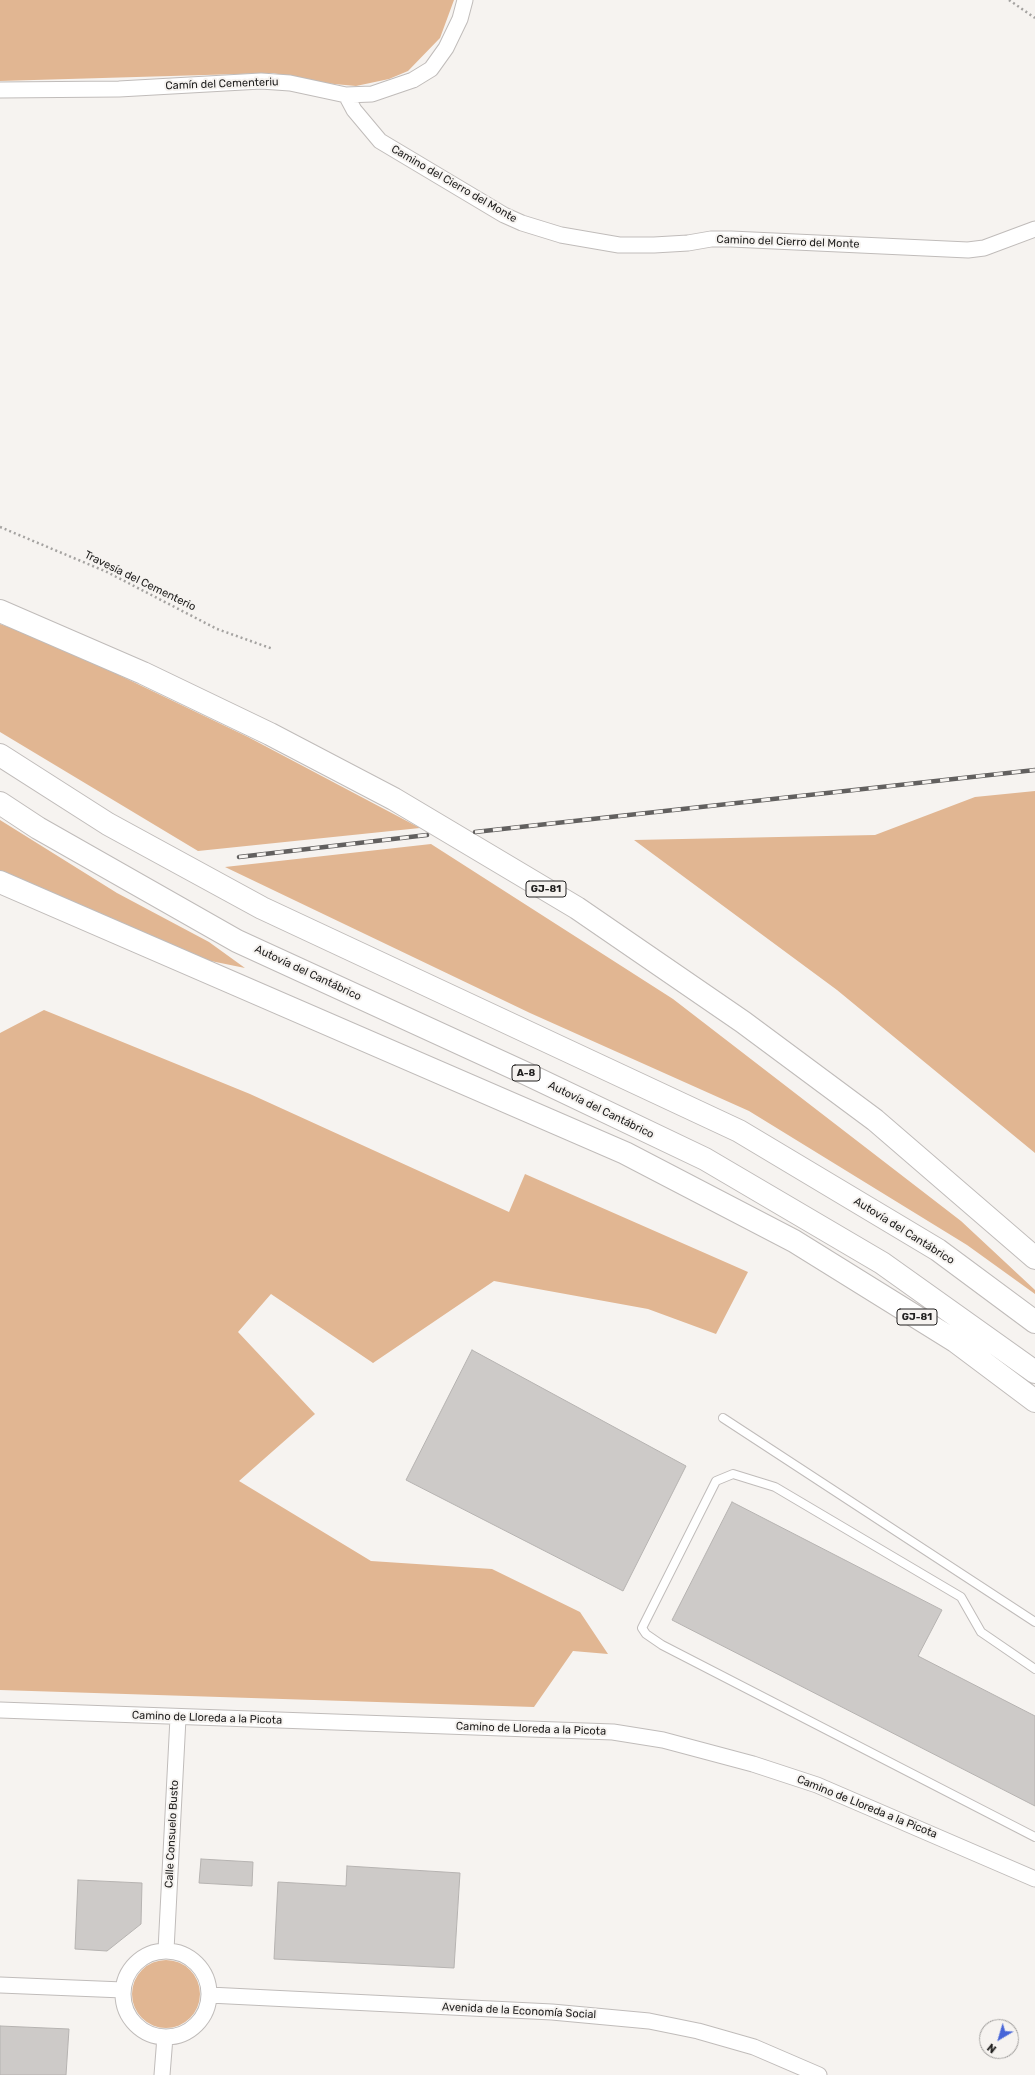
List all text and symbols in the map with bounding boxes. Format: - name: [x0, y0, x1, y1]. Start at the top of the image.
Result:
- street label: Camín del Cementeriu: [165, 75, 279, 93]
- street label: Camino del Cierro del Monte: [389, 142, 519, 226]
- street label: Camino del Cierro del Monte: [716, 233, 860, 251]
- street label: Travesía del Cementerio: [82, 548, 198, 614]
- road number: GJ-81: [526, 881, 566, 897]
- street label: Autovía del Cantábrico: [253, 942, 363, 1004]
- road number: A-8: [512, 1065, 540, 1081]
- street label: Autovía del Cantábrico: [546, 1079, 656, 1141]
- street label: Autovía del Cantábrico: [851, 1195, 957, 1267]
- road number: GJ-81: [897, 1309, 937, 1325]
- street label: Camino de Lloreda a la Picota: [132, 1709, 282, 1727]
- street label: Camino de Lloreda a la Picota: [456, 1720, 606, 1738]
- street label: Camino de Lloreda a la Picota: [795, 1773, 939, 1841]
- street label: Calle Consuelo Busto: [163, 1780, 181, 1888]
- street label: Avenida de la Economía Social: [442, 2000, 596, 2022]
- north arrow: [979, 2019, 1019, 2059]
- text: N: [985, 2041, 999, 2056]

